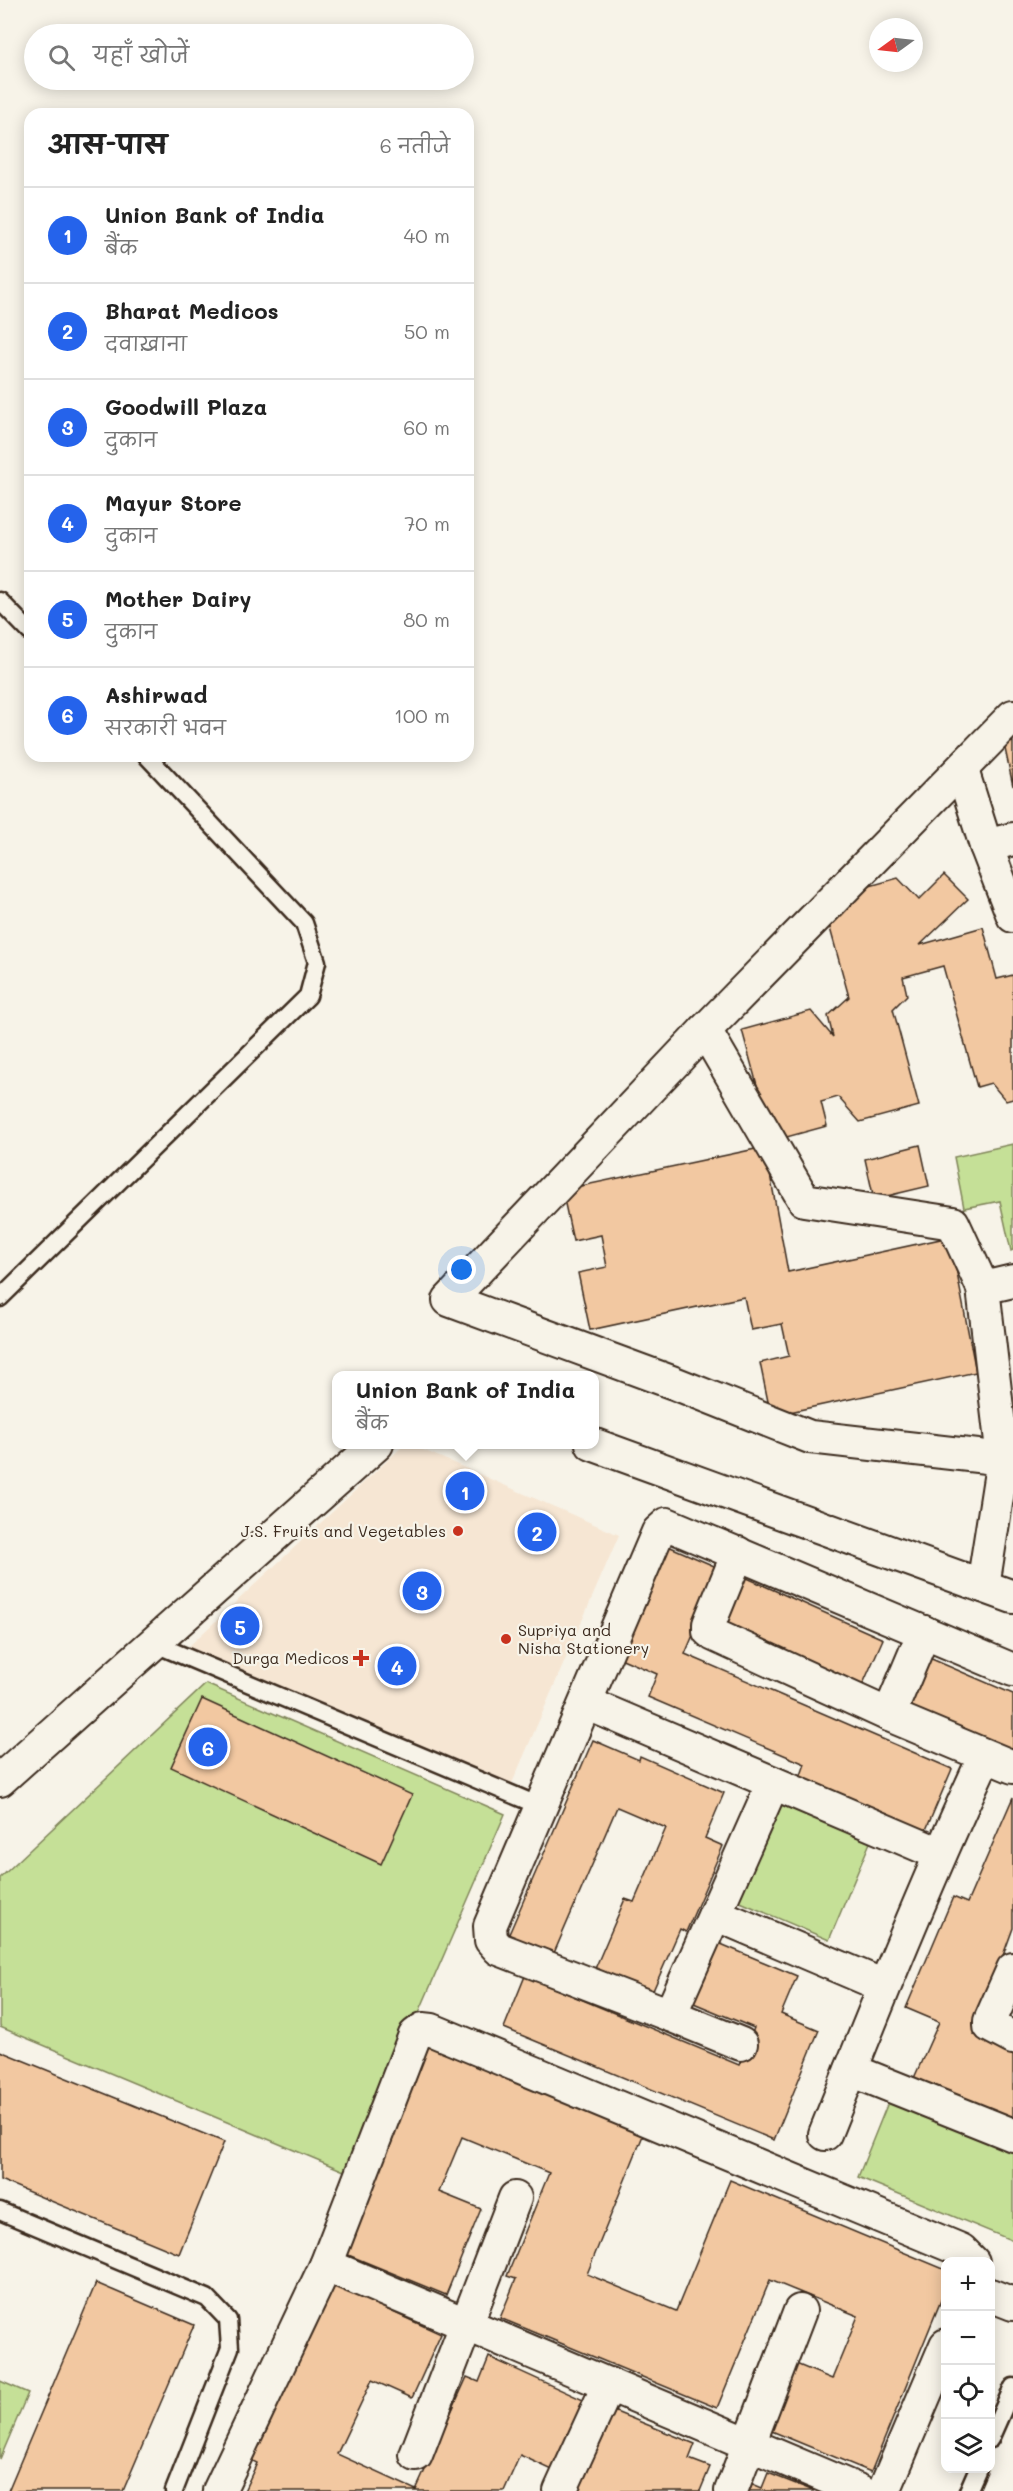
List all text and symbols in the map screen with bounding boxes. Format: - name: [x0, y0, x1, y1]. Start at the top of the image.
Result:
- north arrow: [869, 18, 923, 72]
- search box: [24, 24, 474, 90]
- text: यहाँ खोजें: [93, 40, 189, 69]
- icon: search: [45, 41, 78, 74]
- text: आस-पास: [48, 127, 167, 161]
- text: 6 नतीजे: [380, 132, 450, 158]
- text: Union Bank of India: [105, 200, 325, 229]
- text: 1: [63, 222, 72, 248]
- text: 40 m: [404, 222, 450, 248]
- text: बैंक: [105, 234, 138, 260]
- text: Bharat Medicos: [105, 296, 279, 325]
- text: 2: [62, 318, 73, 344]
- text: 50 m: [404, 318, 450, 344]
- text: दवाख़ाना: [105, 330, 187, 356]
- text: Goodwill Plaza: [105, 392, 267, 421]
- text: 3: [62, 414, 74, 440]
- text: 60 m: [403, 414, 450, 440]
- text: दुकान: [105, 426, 157, 452]
- text: Mayur Store: [105, 488, 242, 517]
- text: 4: [61, 510, 74, 536]
- text: 70 m: [404, 510, 450, 536]
- text: दुकान: [105, 522, 157, 548]
- text: Mother Dairy: [105, 584, 251, 613]
- text: 5: [62, 606, 73, 632]
- text: 80 m: [403, 606, 450, 632]
- text: दुकान: [105, 618, 157, 644]
- text: Ashirwad: [105, 680, 207, 709]
- text: 6: [61, 702, 74, 728]
- text: 100 m: [394, 702, 450, 728]
- text: सरकारी भवन: [105, 714, 226, 740]
- your location: [447, 1255, 476, 1284]
- popup: [332, 1371, 599, 1449]
- text: Union Bank of India: [356, 1375, 575, 1404]
- text: बैंक: [356, 1409, 388, 1435]
- pin: 1: [446, 1468, 484, 1514]
- pin: 2: [518, 1510, 556, 1555]
- place label: J.S. Fruits and Vegetables: [241, 1520, 446, 1541]
- marker: J.S. Fruits and Vegetables: [451, 1524, 465, 1538]
- pin: 3: [402, 1568, 442, 1614]
- pin: 5: [220, 1604, 260, 1648]
- place label: Supriya and Nisha Stationery: [518, 1619, 649, 1658]
- marker: Supriya and Nisha Stationery: [499, 1632, 513, 1646]
- pin: 4: [378, 1644, 416, 1688]
- place label: Durga Medicos: [232, 1647, 349, 1668]
- marker: Durga Medicos: [354, 1651, 368, 1665]
- pin: 6: [188, 1724, 228, 1770]
- map controls: [941, 2257, 995, 2473]
- button: +: [941, 2257, 995, 2311]
- button: −: [941, 2311, 995, 2365]
- button: locate: [941, 2365, 995, 2419]
- button: layers: [941, 2419, 995, 2473]

